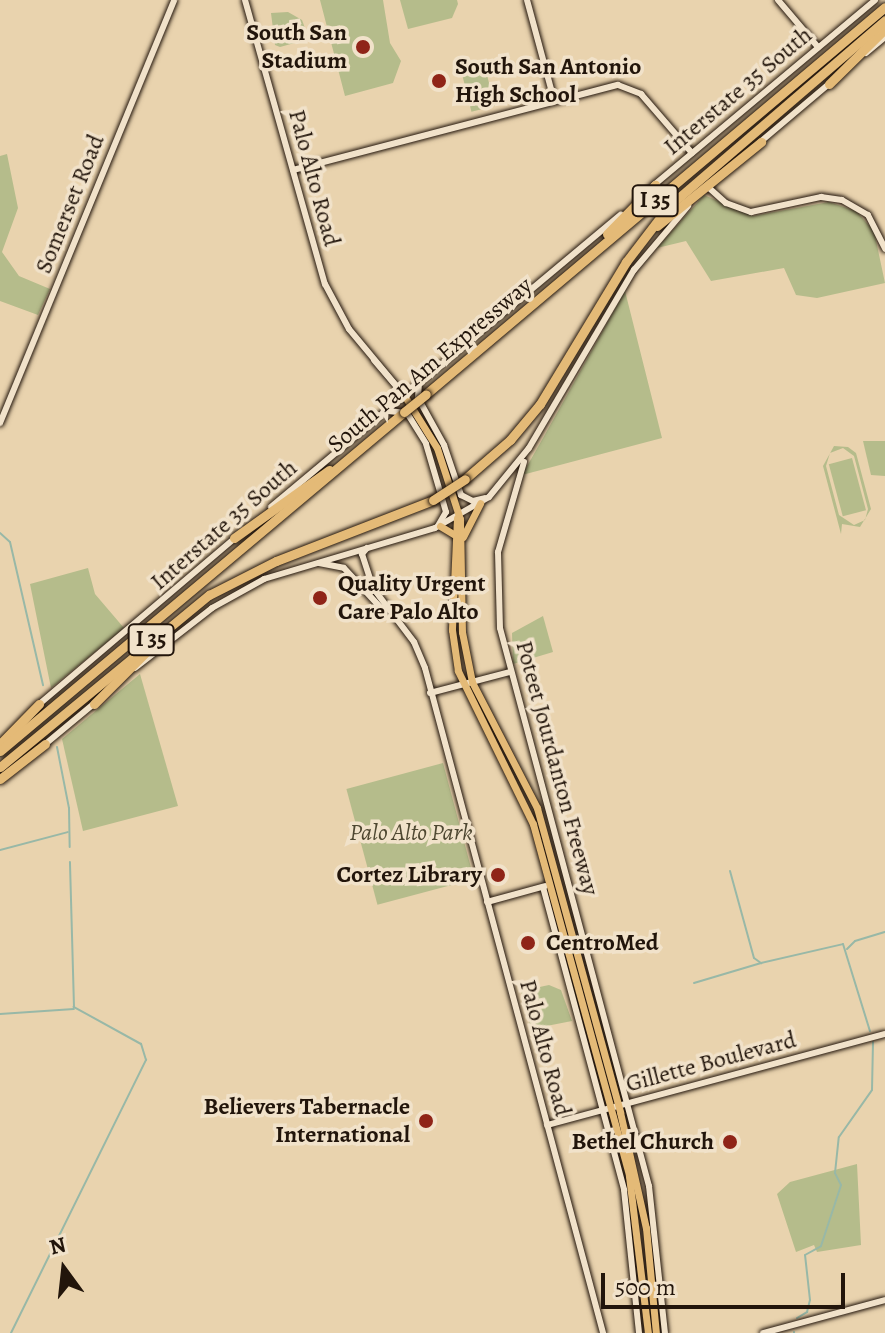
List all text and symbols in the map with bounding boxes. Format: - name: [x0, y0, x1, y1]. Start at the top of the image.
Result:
- place label: South San Stadium: [246, 19, 347, 75]
- street label: Interstate 35 South: [658, 21, 818, 161]
- marker: South San Stadium: [354, 38, 372, 56]
- place label: South San Antonio High School: [455, 53, 641, 109]
- marker: South San Antonio High School: [430, 72, 448, 90]
- street label: Palo Alto Road: [282, 106, 346, 250]
- street label: Somerset Road: [29, 130, 111, 278]
- road number: I 35: [631, 183, 679, 219]
- street label: South Pan Am Expressway: [322, 271, 538, 459]
- street label: Interstate 35 South: [145, 454, 303, 596]
- place label: Quality Urgent Care Palo Alto: [338, 570, 486, 626]
- marker: Quality Urgent Care Palo Alto: [309, 587, 331, 609]
- road number: I 35: [127, 622, 175, 658]
- street label: Poteet Jourdanton Freeway: [509, 638, 605, 898]
- park label: Palo Alto Park: [349, 819, 473, 847]
- place label: Cortez Library: [337, 861, 482, 889]
- marker: Cortez Library: [489, 866, 507, 884]
- place label: CentroMed: [546, 929, 659, 957]
- marker: CentroMed: [517, 932, 539, 954]
- street label: Palo Alto Road: [513, 976, 577, 1120]
- street label: Gillette Boulevard: [623, 1025, 799, 1099]
- place label: Believers Tabernacle International: [204, 1093, 410, 1149]
- marker: Believers Tabernacle International: [417, 1112, 435, 1130]
- place label: Bethel Church: [572, 1128, 714, 1156]
- marker: Bethel Church: [721, 1133, 739, 1151]
- north arrow: [24, 1229, 104, 1309]
- text: N: [46, 1229, 69, 1262]
- scale bar: [605, 1257, 849, 1307]
- text: 500 m: [615, 1271, 676, 1303]

